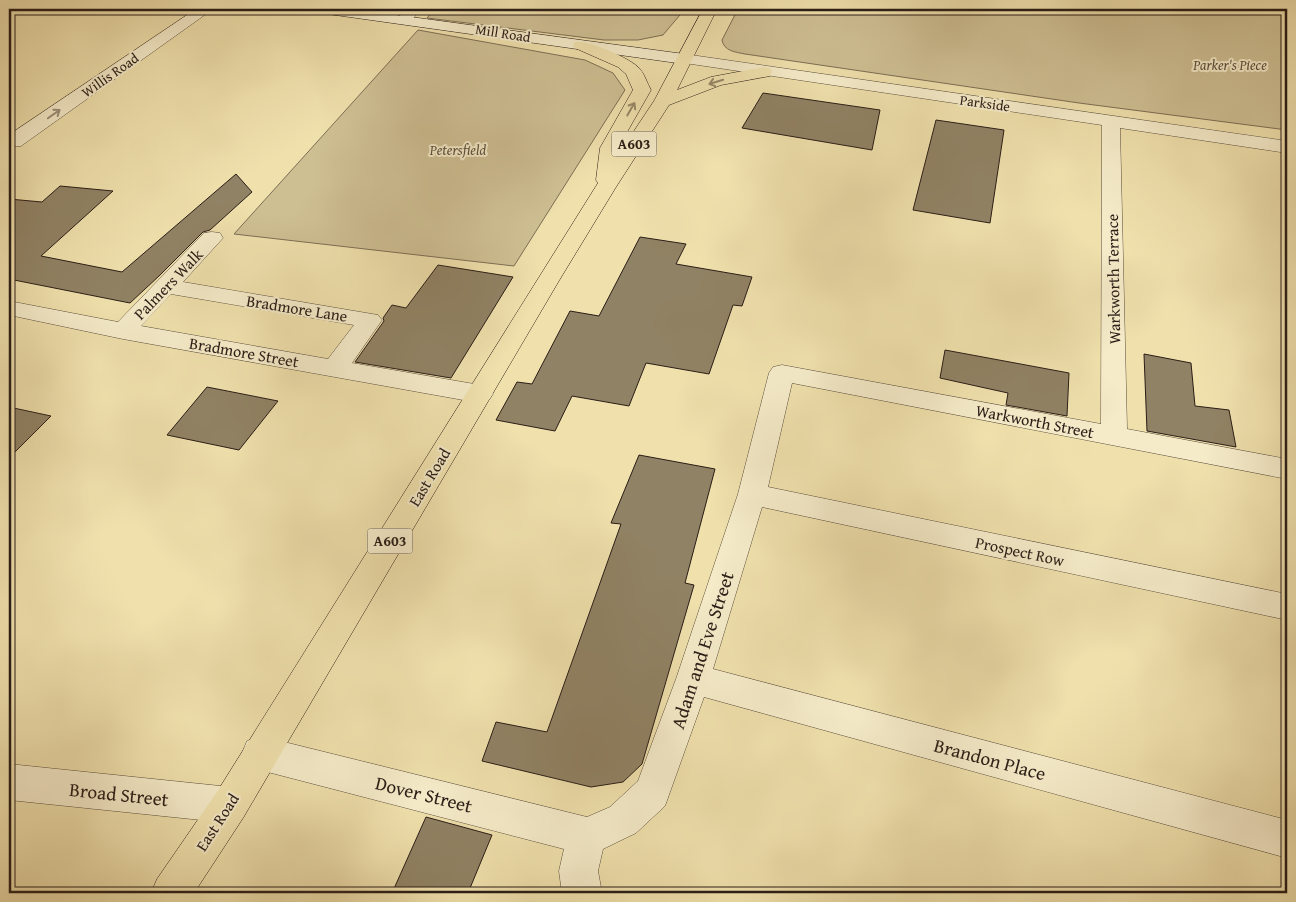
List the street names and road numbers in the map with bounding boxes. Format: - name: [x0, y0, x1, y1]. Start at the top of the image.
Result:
- street label: Mill Road: [474, 19, 533, 47]
- street label: Willis Road: [77, 48, 143, 102]
- street label: Parkside: [959, 90, 1012, 116]
- road number: A603: [612, 132, 656, 156]
- street label: Warkworth Terrace: [1100, 214, 1126, 344]
- street label: Palmers Walk: [128, 242, 209, 325]
- street label: Bradmore Lane: [245, 288, 349, 328]
- street label: Bradmore Street: [187, 331, 301, 373]
- street label: Warkworth Street: [974, 398, 1096, 444]
- street label: East Road: [402, 443, 456, 511]
- road number: A603: [368, 528, 412, 554]
- street label: Prospect Row: [973, 530, 1067, 572]
- street label: Adam and Eve Street: [663, 567, 741, 732]
- street label: Brandon Place: [931, 731, 1049, 787]
- street label: Dover Street: [373, 768, 476, 820]
- street label: Broad Street: [68, 775, 170, 813]
- street label: East Road: [189, 788, 245, 856]

